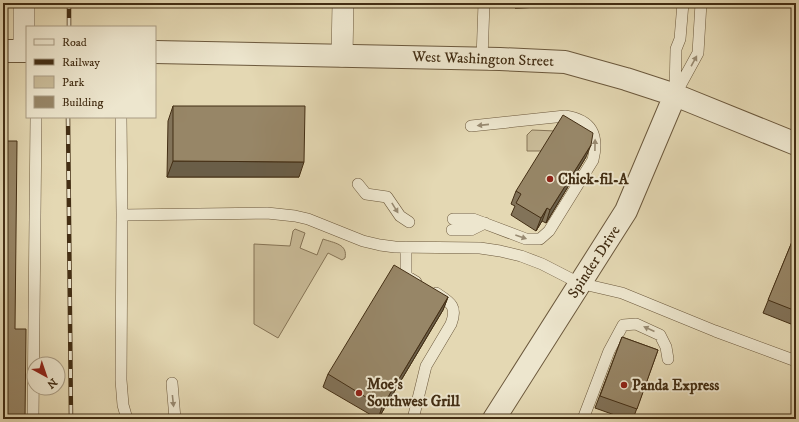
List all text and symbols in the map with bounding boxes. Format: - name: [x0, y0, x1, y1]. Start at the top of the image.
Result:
- legend: [26, 26, 156, 118]
- text: Road: [62, 35, 87, 50]
- street label: West Washington Street: [411, 47, 554, 71]
- text: Railway: [62, 55, 100, 70]
- one-way arrow: [690, 55, 697, 67]
- text: Park: [62, 75, 84, 90]
- text: Building: [62, 95, 103, 110]
- one-way arrow: [477, 121, 489, 128]
- one-way arrow: [591, 139, 598, 151]
- place label: Chick-fil-A: [558, 170, 629, 189]
- marker: Chick-fil-A: [545, 174, 555, 184]
- one-way arrow: [391, 203, 399, 213]
- street label: Spinder Drive: [563, 222, 625, 302]
- one-way arrow: [516, 234, 528, 240]
- one-way arrow: [642, 326, 654, 332]
- north arrow: [26, 356, 66, 396]
- text: N: [44, 375, 60, 391]
- place label: Moe's Southwest Grill: [367, 375, 460, 411]
- place label: Panda Express: [632, 376, 719, 395]
- marker: Panda Express: [619, 380, 629, 390]
- marker: Moe's Southwest Grill: [354, 388, 364, 398]
- one-way arrow: [170, 395, 177, 407]

